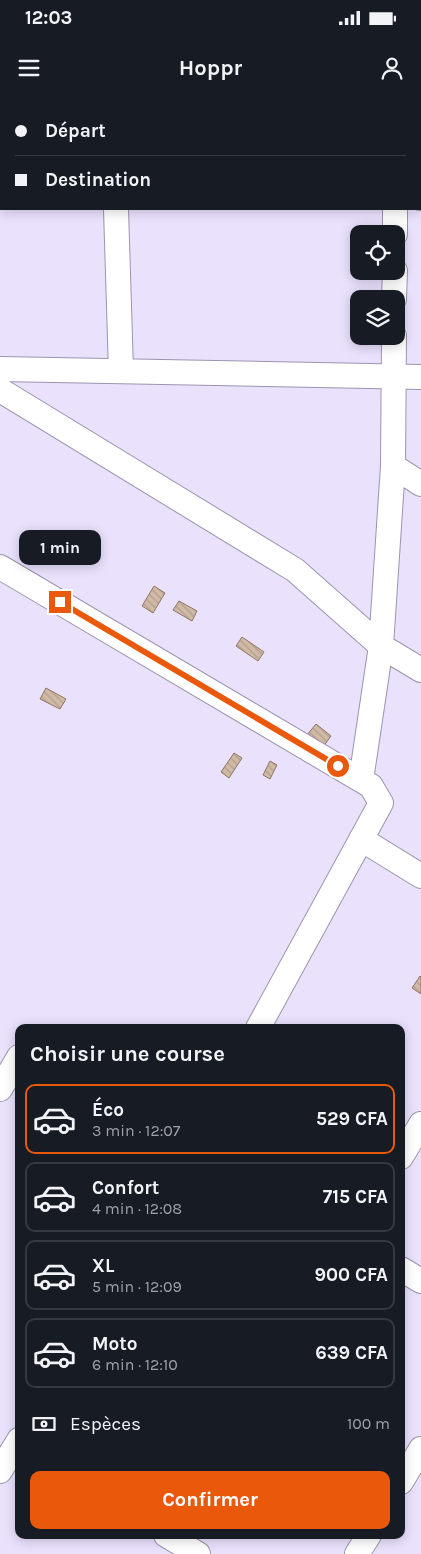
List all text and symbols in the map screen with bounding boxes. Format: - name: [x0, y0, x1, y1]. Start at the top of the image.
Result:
- text: 12:03: [25, 7, 72, 29]
- icon: menu: [15, 54, 43, 82]
- icon: person: [378, 54, 406, 82]
- text: Hoppr: [179, 55, 242, 81]
- text: Départ: [45, 120, 106, 142]
- text: Destination: [45, 169, 151, 191]
- map controls: [350, 225, 405, 345]
- button: locate: [350, 225, 405, 280]
- button: layers: [350, 290, 405, 345]
- callout: 1 min: [19, 530, 101, 564]
- text: 1 min: [40, 538, 80, 557]
- route end: [49, 591, 71, 613]
- route start: [327, 755, 349, 777]
- text: Choisir une course: [30, 1041, 225, 1067]
- icon: car: [32, 1097, 77, 1142]
- text: Éco: [92, 1099, 124, 1121]
- text: 529 CFA: [316, 1108, 388, 1130]
- text: 3 min · 12:07: [92, 1121, 180, 1140]
- icon: car: [32, 1175, 77, 1220]
- text: Confort: [92, 1177, 159, 1199]
- text: 715 CFA: [323, 1186, 388, 1208]
- text: 4 min · 12:08: [92, 1199, 182, 1218]
- icon: car: [32, 1253, 77, 1298]
- text: XL: [92, 1255, 114, 1277]
- text: 900 CFA: [314, 1264, 388, 1286]
- text: 5 min · 12:09: [92, 1277, 182, 1296]
- icon: car: [32, 1331, 77, 1376]
- text: Moto: [92, 1333, 138, 1355]
- text: 639 CFA: [315, 1342, 388, 1364]
- text: 6 min · 12:10: [92, 1355, 178, 1374]
- icon: cash: [30, 1410, 58, 1438]
- text: Espèces: [70, 1413, 141, 1435]
- text: 100 m: [347, 1414, 390, 1433]
- button: Confirmer: [30, 1471, 390, 1529]

